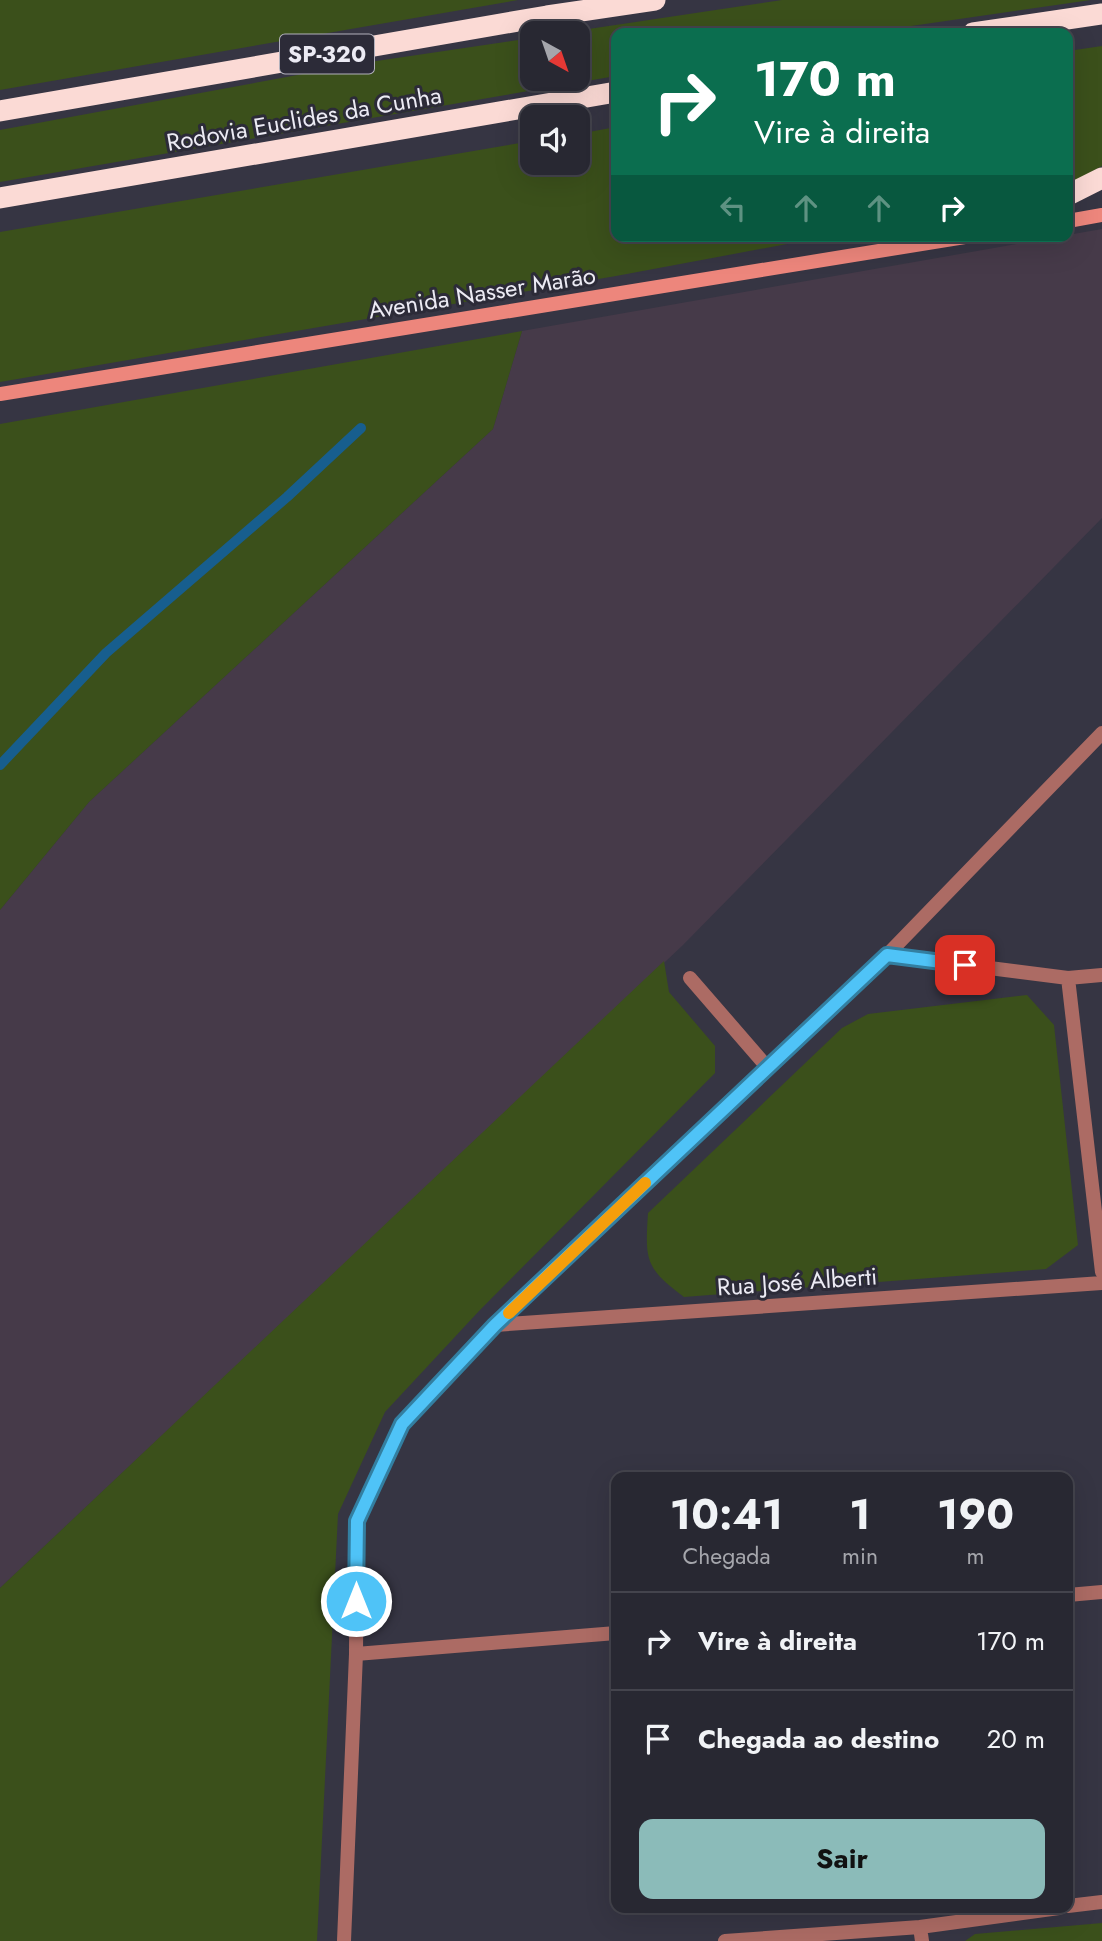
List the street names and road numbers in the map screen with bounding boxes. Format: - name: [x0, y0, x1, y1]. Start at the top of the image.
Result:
- road number: SP-320: [280, 34, 374, 74]
- street label: Rodovia Euclides da Cunha: [164, 77, 444, 160]
- street label: Avenida Nasser Marão: [366, 257, 598, 328]
- street label: Rua José Alberti: [716, 1258, 878, 1305]

